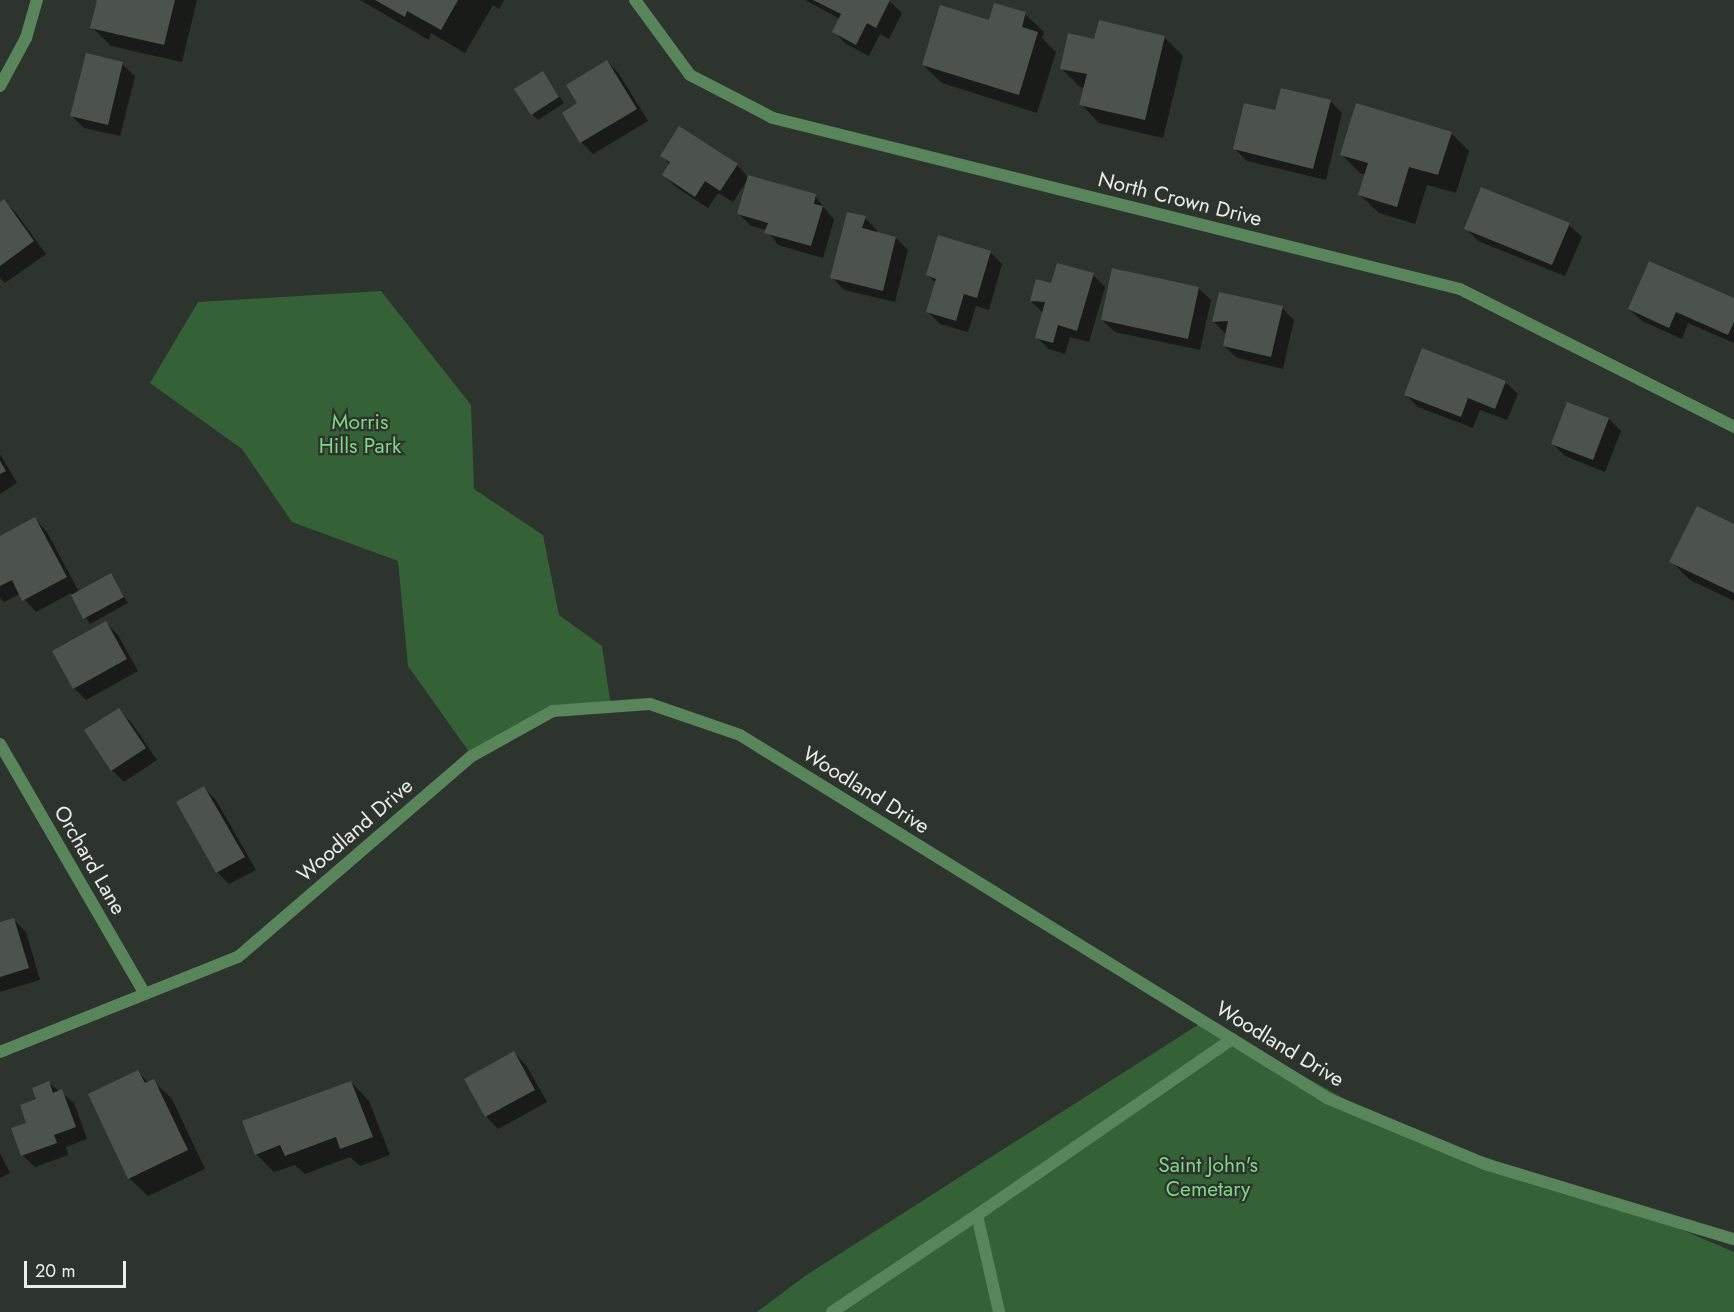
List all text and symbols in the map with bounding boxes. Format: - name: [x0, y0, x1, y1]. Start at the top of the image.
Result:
- street label: North Crown Drive: [1095, 166, 1265, 232]
- park label: Morris Hills Park: [319, 409, 401, 459]
- street label: Woodland Drive: [798, 741, 934, 839]
- street label: Woodland Drive: [292, 773, 418, 887]
- street label: Orchard Lane: [49, 801, 131, 919]
- street label: Woodland Drive: [1211, 996, 1349, 1092]
- park label: Saint John's Cemetary: [1158, 1152, 1258, 1202]
- scale bar: [27, 1249, 129, 1287]
- text: 20 m: [35, 1258, 75, 1284]

